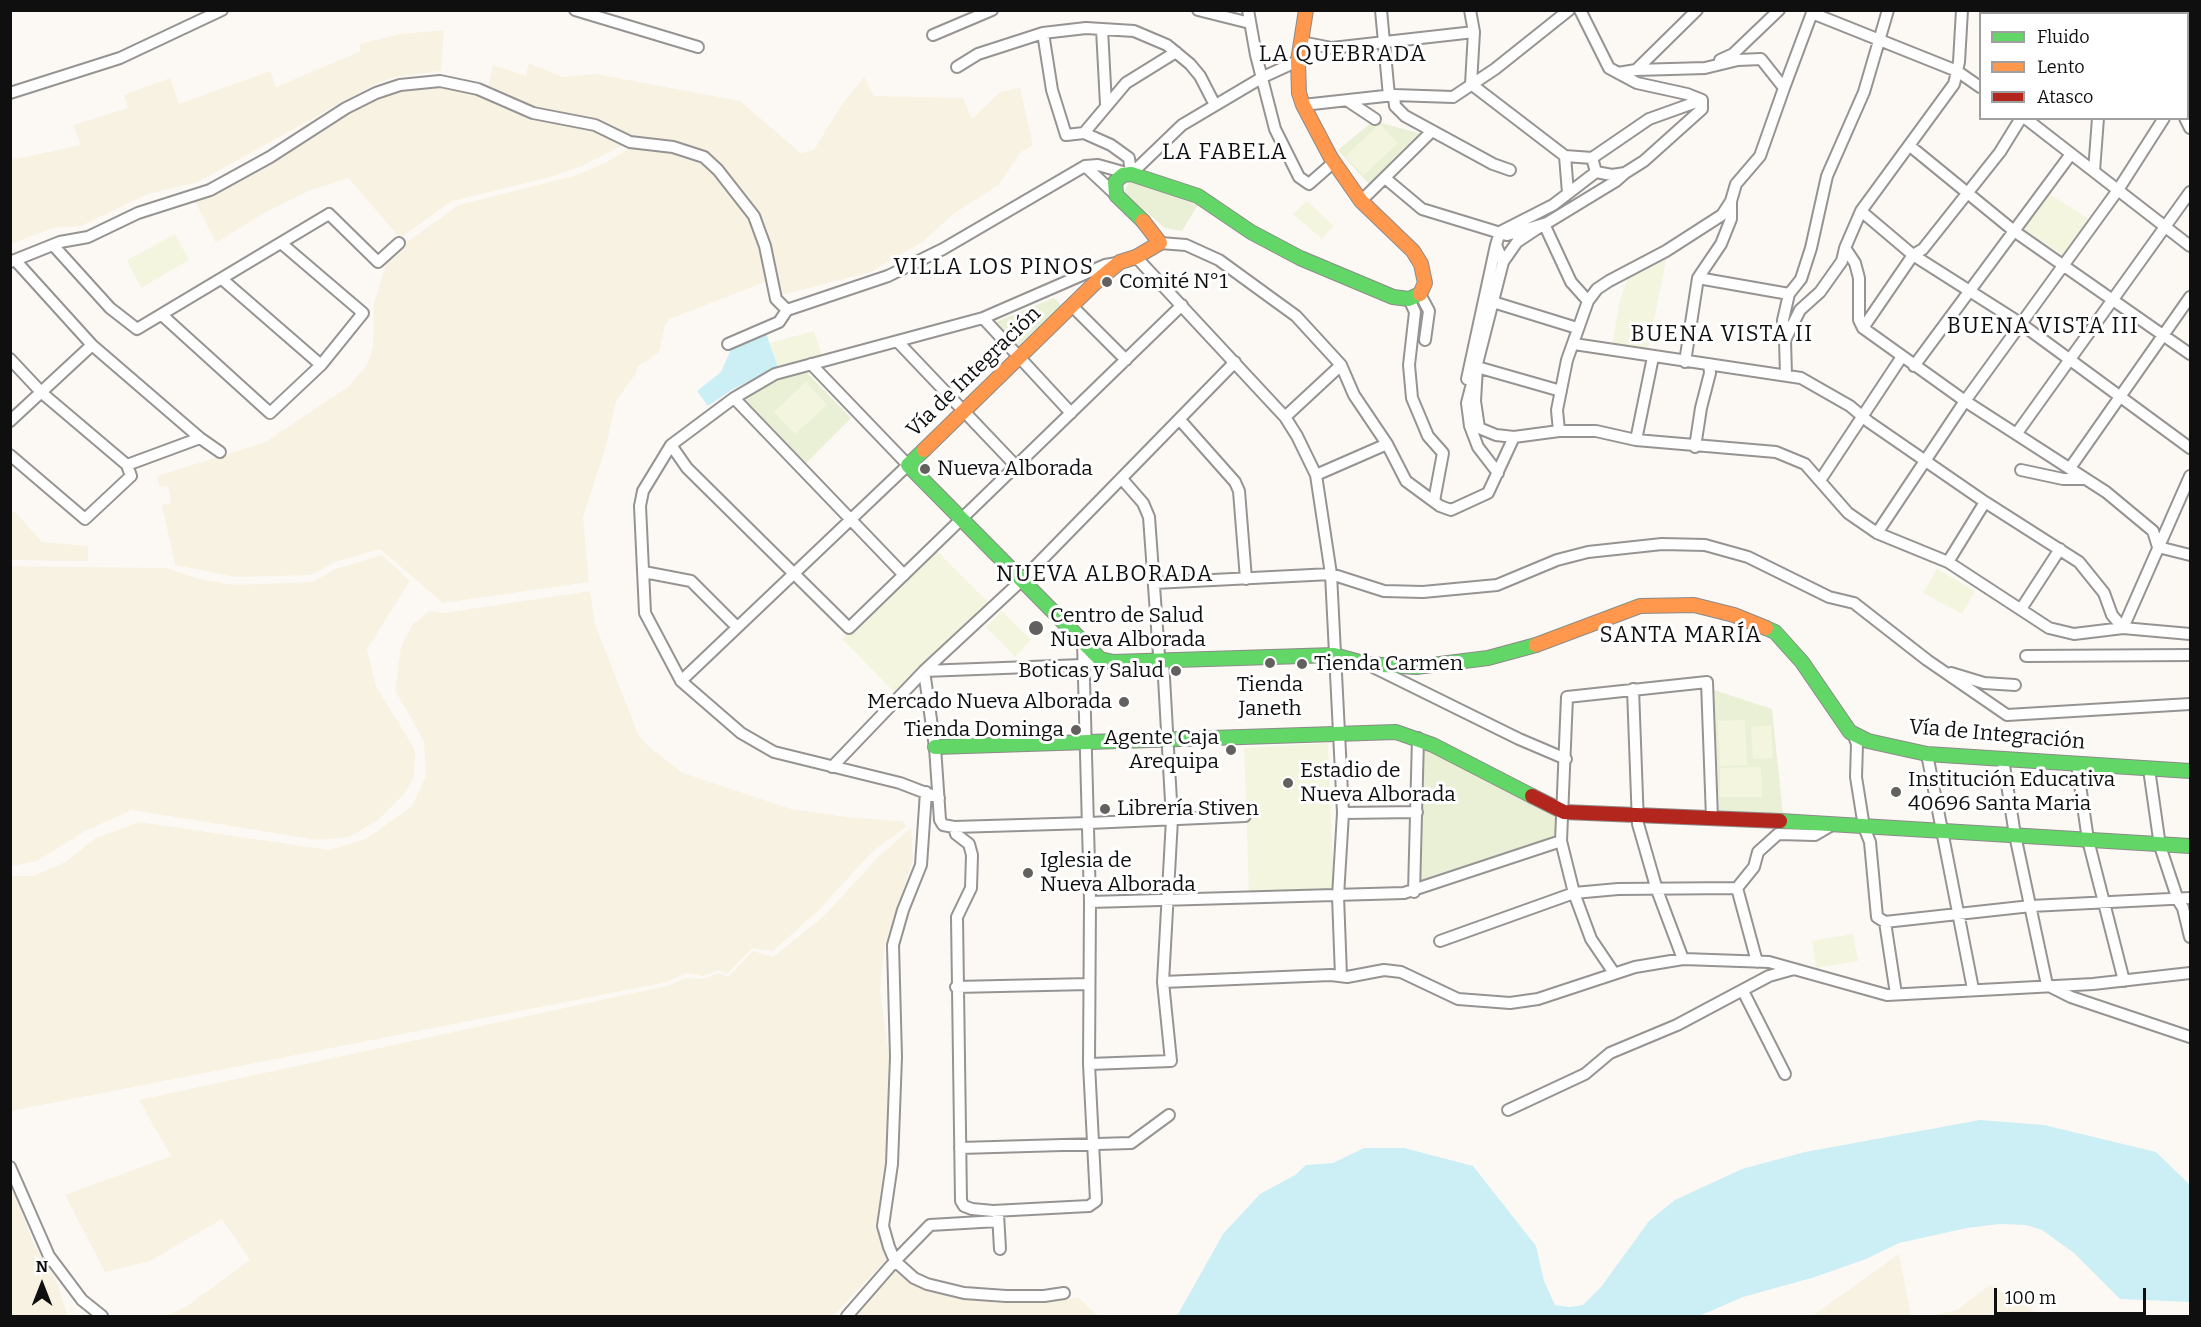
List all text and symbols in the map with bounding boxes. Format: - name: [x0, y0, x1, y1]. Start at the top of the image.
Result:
- legend: [1979, 12, 2189, 120]
- text: Fluido: [2037, 26, 2090, 48]
- district label: LA QUEBRADA: [1259, 42, 1427, 68]
- text: Lento: [2037, 56, 2085, 78]
- text: Atasco: [2037, 86, 2093, 108]
- district label: LA FABELA: [1162, 140, 1288, 166]
- district label: VILLA LOS PINOS: [893, 255, 1095, 281]
- place label: Comité N°1: [1119, 269, 1228, 295]
- marker: Comité N°1: [1100, 275, 1114, 289]
- street label: Vía de Integración: [902, 302, 1046, 442]
- district label: BUENA VISTA III: [1947, 314, 2139, 340]
- district label: BUENA VISTA II: [1630, 322, 1814, 348]
- place label: Nueva Alborada: [937, 456, 1093, 482]
- marker: Nueva Alborada: [918, 462, 932, 476]
- district label: NUEVA ALBORADA: [996, 562, 1214, 588]
- place label: Centro de Salud Nueva Alborada: [1050, 603, 1206, 653]
- marker: Centro de Salud Nueva Alborada: [1027, 619, 1045, 637]
- district label: SANTA MARÍA: [1600, 623, 1762, 649]
- place label: Tienda Carmen: [1314, 651, 1463, 677]
- marker: Tienda Janeth: [1263, 656, 1277, 670]
- marker: Tienda Carmen: [1295, 657, 1309, 671]
- place label: Boticas y Salud: [1018, 658, 1164, 684]
- marker: Boticas y Salud: [1169, 664, 1183, 678]
- place label: Tienda Janeth: [1237, 672, 1303, 722]
- place label: Mercado Nueva Alborada: [867, 689, 1112, 715]
- marker: Mercado Nueva Alborada: [1117, 695, 1131, 709]
- street label: Vía de Integración: [1908, 715, 2086, 755]
- place label: Tienda Dominga: [904, 717, 1064, 743]
- marker: Tienda Dominga: [1069, 723, 1083, 737]
- place label: Agente Caja Arequipa: [1104, 725, 1219, 775]
- marker: Agente Caja Arequipa: [1224, 743, 1238, 757]
- place label: Estadio de Nueva Alborada: [1300, 758, 1456, 808]
- place label: Institución Educativa 40696 Santa Maria: [1908, 767, 2115, 817]
- marker: Estadio de Nueva Alborada: [1281, 776, 1295, 790]
- marker: Institución Educativa 40696 Santa Maria: [1889, 785, 1903, 799]
- place label: Librería Stiven: [1117, 796, 1259, 822]
- marker: Librería Stiven: [1098, 802, 1112, 816]
- place label: Iglesia de Nueva Alborada: [1040, 848, 1196, 898]
- marker: Iglesia de Nueva Alborada: [1021, 866, 1035, 880]
- north arrow: [12, 1255, 72, 1315]
- text: N: [36, 1257, 48, 1276]
- scale bar: [1997, 1276, 2148, 1314]
- text: 100 m: [2005, 1287, 2056, 1309]

